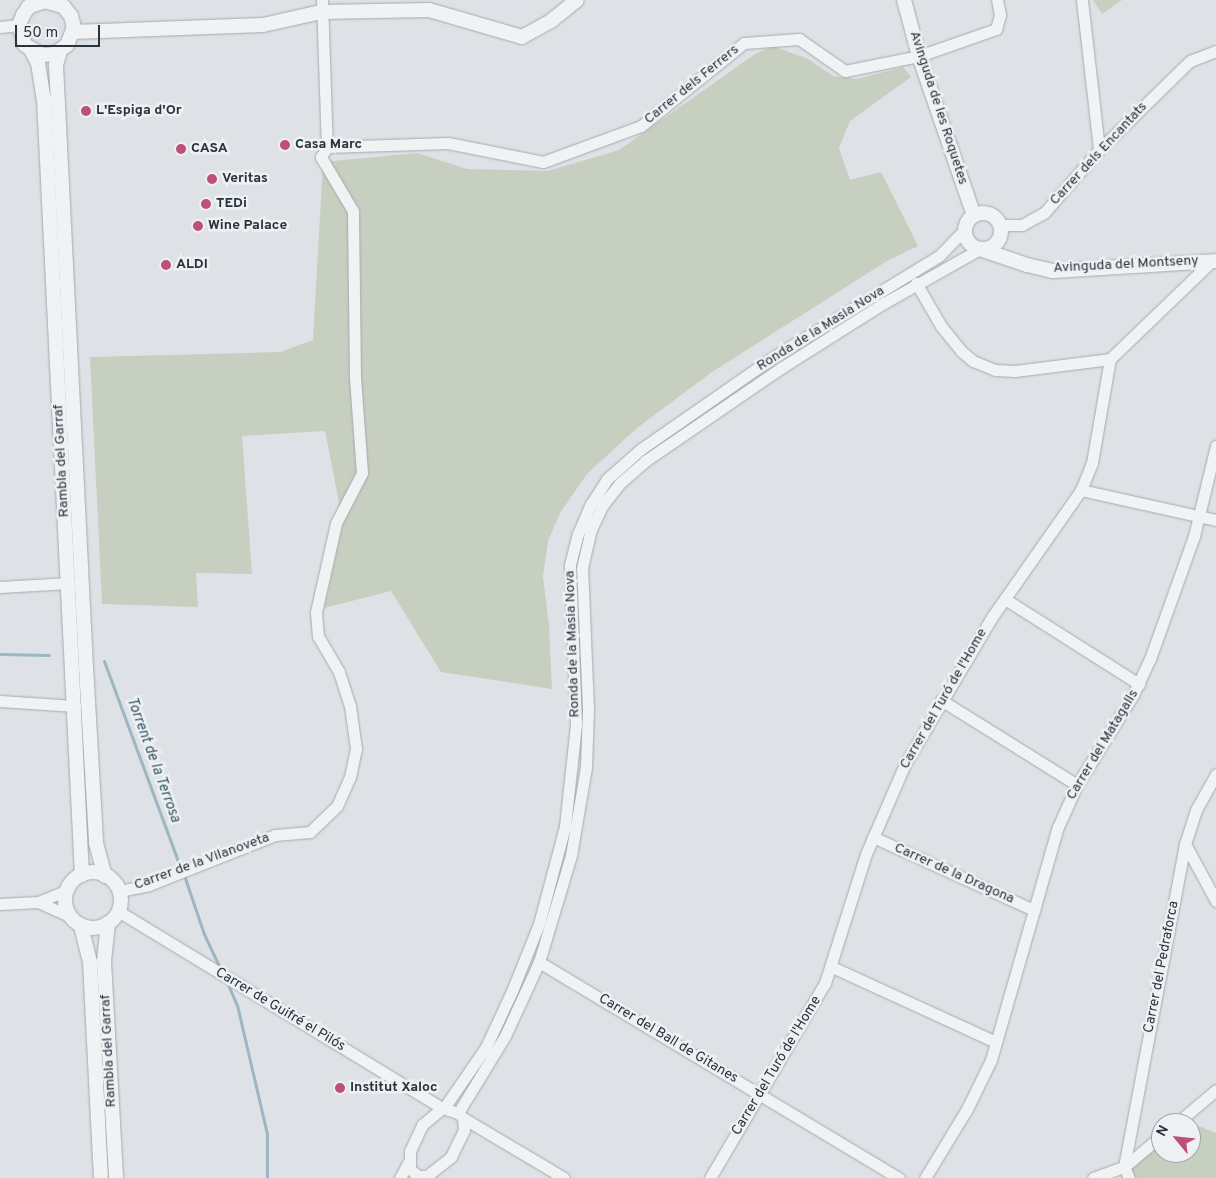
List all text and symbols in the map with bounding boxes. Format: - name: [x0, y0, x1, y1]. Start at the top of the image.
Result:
- scale bar: [18, 15, 102, 47]
- text: 50 m: [23, 24, 58, 43]
- street label: Avinguda de les Roquetes: [905, 29, 971, 187]
- street label: Carrer dels Ferrers: [641, 42, 743, 128]
- street label: Carrer dels Encantats: [1047, 99, 1151, 209]
- place label: L'Espiga d'Or: [96, 103, 182, 119]
- marker: L'Espiga d'Or: [80, 105, 92, 117]
- place label: Casa Marc: [295, 137, 362, 153]
- marker: Casa Marc: [279, 139, 291, 151]
- place label: CASA: [191, 141, 228, 157]
- marker: CASA: [175, 143, 187, 155]
- place label: Veritas: [222, 171, 268, 187]
- marker: Veritas: [206, 173, 218, 185]
- place label: TEDi: [216, 196, 247, 212]
- marker: TEDi: [200, 198, 212, 210]
- place label: Wine Palace: [208, 218, 287, 234]
- marker: Wine Palace: [192, 220, 204, 232]
- street label: Avinguda del Montseny: [1053, 253, 1199, 277]
- place label: ALDI: [176, 257, 208, 273]
- marker: ALDI: [160, 259, 172, 271]
- street label: Ronda de la Masia Nova: [754, 283, 888, 375]
- street label: Rambla del Garraf: [51, 404, 73, 518]
- street label: Ronda de la Masia Nova: [562, 570, 584, 718]
- street label: Carrer del Turó de l'Home: [897, 625, 991, 773]
- street label: Carrer del Matagalls: [1063, 687, 1143, 803]
- water label: Torrent de la Terrosa: [122, 695, 184, 825]
- street label: Carrer de la Vilanoveta: [132, 830, 272, 894]
- street label: Carrer de la Dragona: [891, 840, 1017, 908]
- street label: Carrer del Pedraforca: [1141, 900, 1183, 1034]
- street label: Carrer de Guifré el Pilós: [212, 964, 348, 1056]
- street label: Carrer del Ball de Gitanes: [595, 991, 741, 1087]
- street label: Carrer del Turó de l'Home: [729, 993, 825, 1139]
- street label: Rambla del Garraf: [98, 994, 120, 1108]
- place label: Institut Xaloc: [350, 1080, 438, 1096]
- marker: Institut Xaloc: [334, 1082, 346, 1094]
- north arrow: [1151, 1113, 1201, 1163]
- text: N: [1153, 1123, 1173, 1140]

